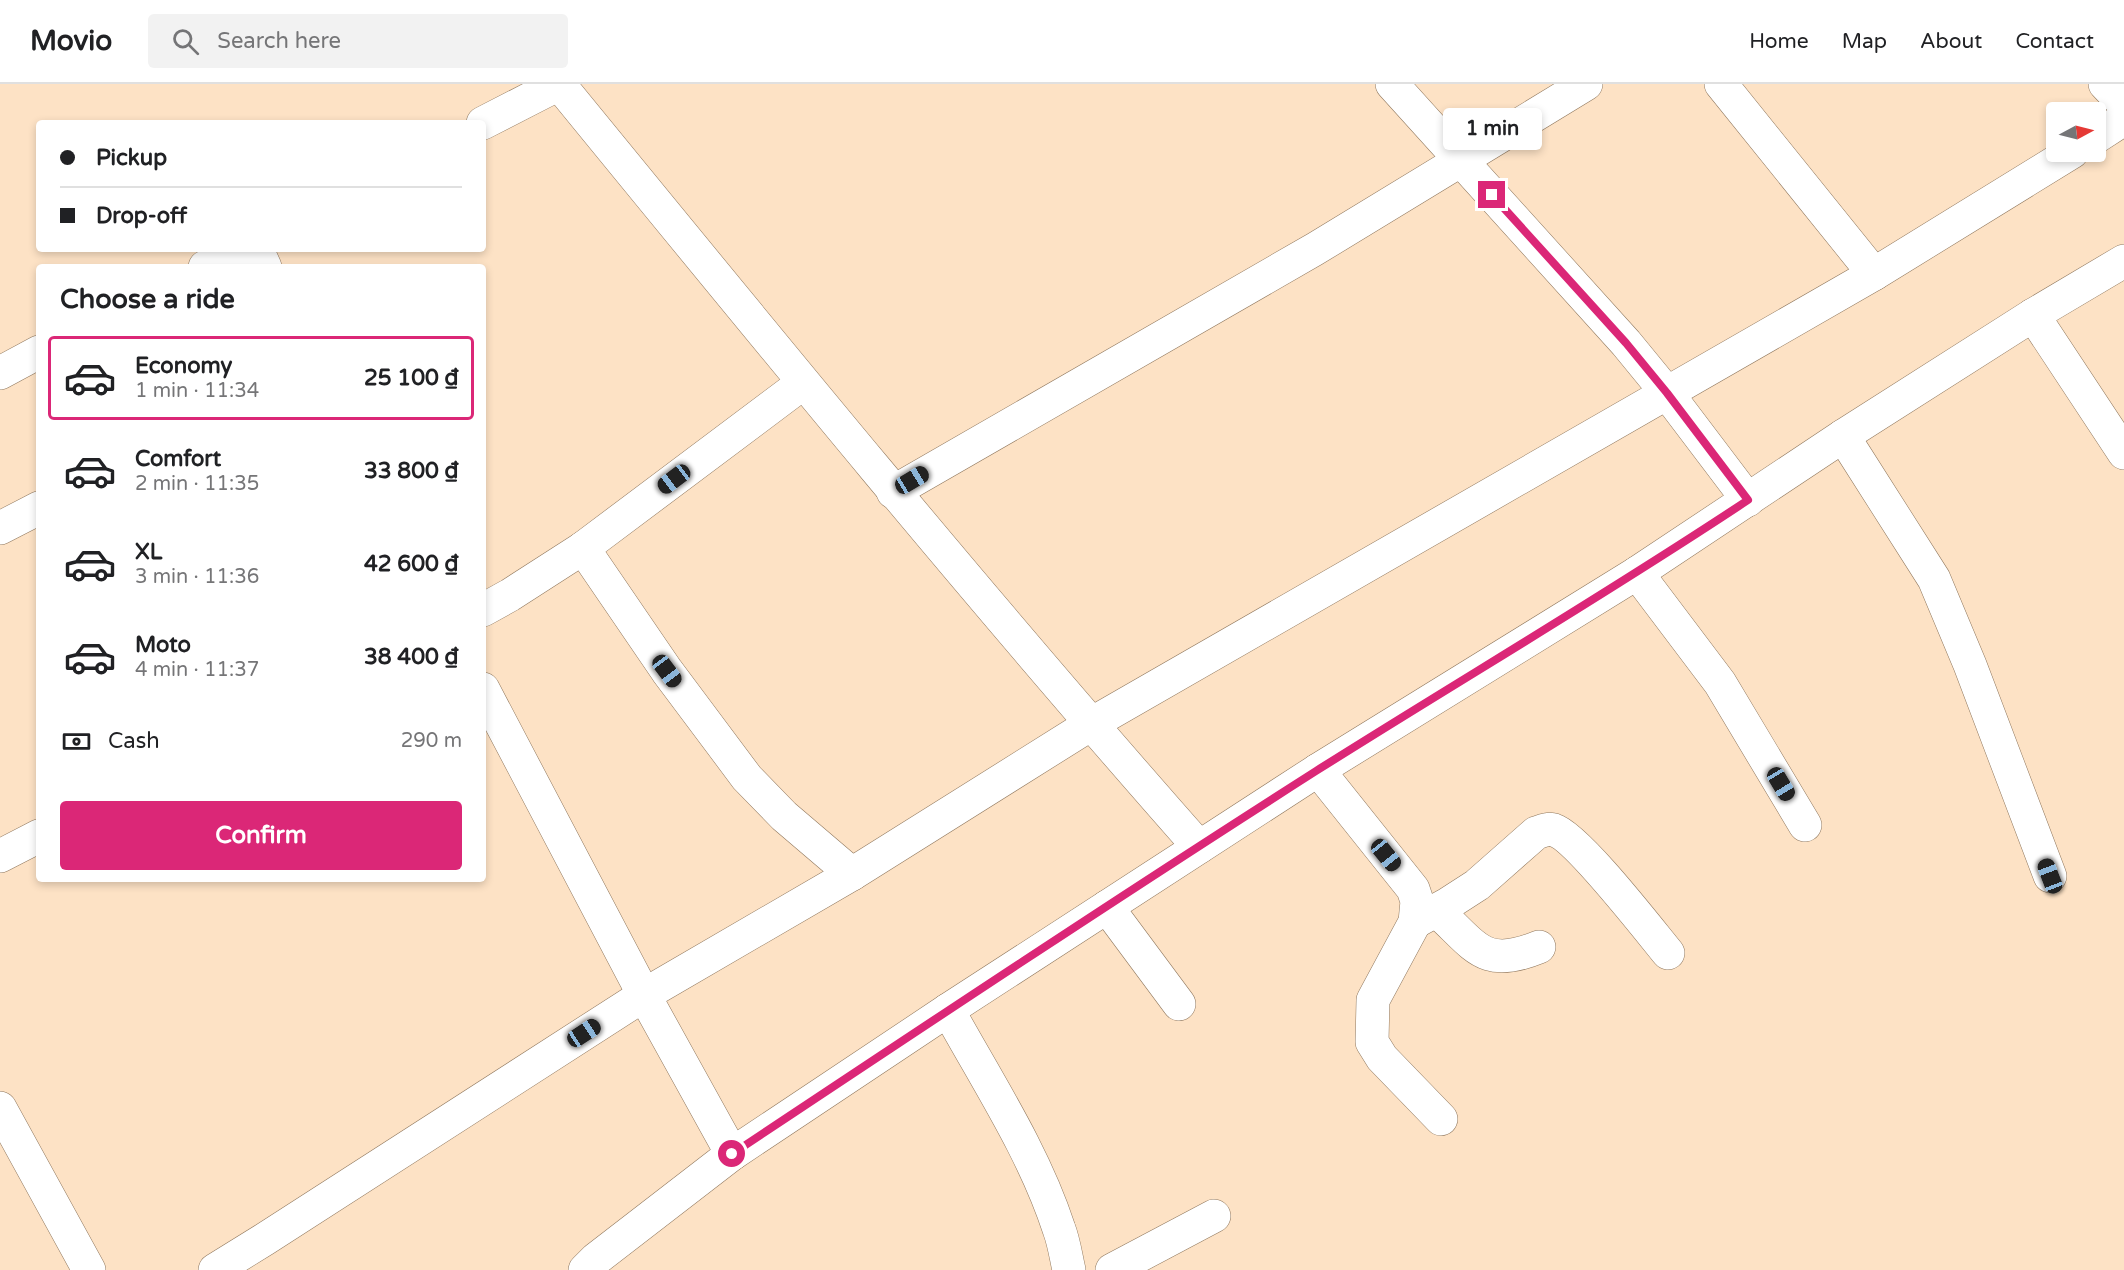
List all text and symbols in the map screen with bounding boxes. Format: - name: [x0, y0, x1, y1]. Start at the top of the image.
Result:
- search box: [148, 14, 568, 68]
- text: Movio: [30, 24, 112, 58]
- icon: search: [169, 25, 202, 58]
- text: Search here: [217, 28, 341, 54]
- text: Home: [1749, 29, 1809, 54]
- text: Map: [1842, 29, 1887, 54]
- text: About: [1920, 29, 1982, 54]
- text: Contact: [2015, 29, 2094, 54]
- north arrow: [2046, 102, 2106, 162]
- map controls: [2046, 102, 2106, 162]
- callout: 1 min: [1442, 108, 1541, 150]
- text: 1 min: [1466, 117, 1519, 141]
- text: Pickup: [96, 145, 167, 171]
- route end: [1478, 181, 1505, 208]
- text: Drop-off: [96, 203, 187, 229]
- text: Choose a ride: [60, 283, 235, 316]
- icon: car: [63, 351, 117, 405]
- text: Economy: [135, 353, 232, 379]
- text: 25 100 ₫: [364, 365, 459, 391]
- text: 1 min · 11:34: [135, 379, 259, 403]
- icon: car: [63, 444, 117, 498]
- text: Comfort: [135, 446, 221, 472]
- text: 33 800 ₫: [364, 458, 459, 484]
- car: [654, 461, 694, 497]
- car: [892, 463, 932, 497]
- text: 2 min · 11:35: [135, 472, 259, 496]
- icon: car: [63, 537, 117, 591]
- text: XL: [135, 539, 162, 565]
- text: 42 600 ₫: [364, 551, 459, 577]
- text: 3 min · 11:36: [135, 565, 259, 589]
- icon: car: [63, 630, 117, 684]
- text: Moto: [135, 632, 191, 658]
- text: 38 400 ₫: [364, 644, 459, 670]
- car: [649, 651, 685, 691]
- text: 4 min · 11:37: [135, 658, 259, 682]
- icon: cash: [60, 725, 93, 758]
- text: Cash: [108, 728, 160, 754]
- text: 290 m: [401, 729, 462, 753]
- car: [1764, 764, 1798, 804]
- button: Confirm: [60, 801, 462, 870]
- car: [1368, 835, 1404, 875]
- car: [2035, 856, 2065, 896]
- car: [564, 1016, 604, 1050]
- route start: [718, 1140, 745, 1167]

